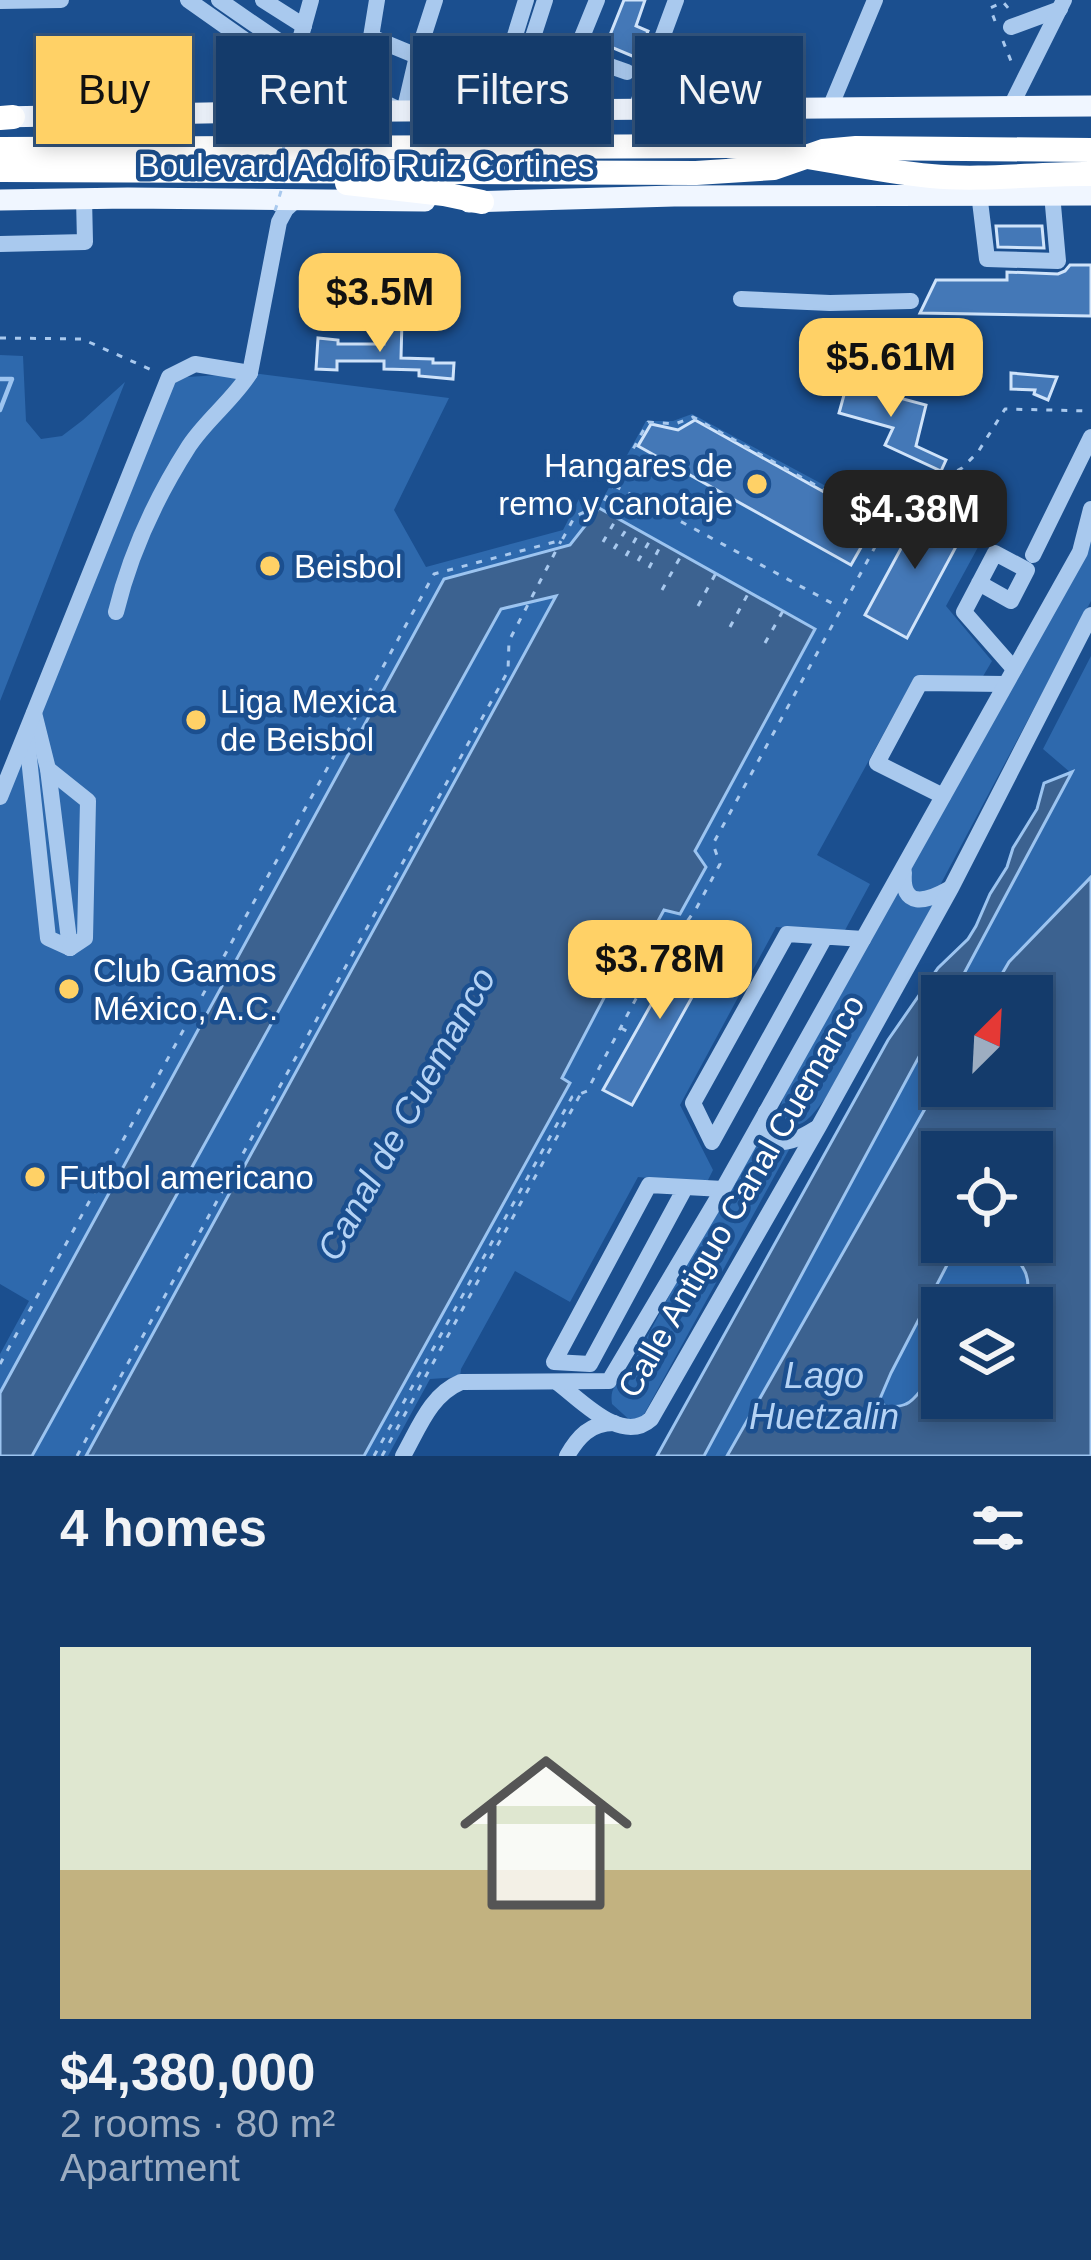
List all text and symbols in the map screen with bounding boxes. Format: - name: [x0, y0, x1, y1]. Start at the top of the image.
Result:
- chip: Buy: [36, 36, 192, 144]
- chip: Rent: [216, 36, 389, 144]
- chip: Filters: [413, 36, 611, 144]
- chip: New: [635, 36, 803, 144]
- street label: Boulevard Adolfo Ruiz Cortines: [138, 147, 594, 184]
- pin: $3.5M: [296, 253, 464, 355]
- text: $3.5M: [326, 270, 434, 313]
- pin: $5.61M: [793, 318, 989, 420]
- text: $5.61M: [826, 335, 956, 378]
- place label: Hangares de remo y canotaje: [498, 447, 733, 522]
- pin: $4.38M: [817, 470, 1013, 572]
- marker: Hangares de remo y canotaje: [744, 471, 770, 497]
- text: $4.38M: [850, 487, 980, 530]
- place label: Beisbol: [294, 548, 402, 585]
- marker: Beisbol: [257, 553, 283, 579]
- place label: Liga Mexica de Beisbol: [220, 683, 397, 758]
- marker: Liga Mexica de Beisbol: [183, 707, 209, 733]
- pin: $3.78M: [562, 920, 758, 1022]
- text: $3.78M: [595, 937, 725, 980]
- place label: Club Gamos México, A.C.: [93, 952, 278, 1027]
- water label: Canal de Cuemanco: [309, 961, 503, 1267]
- north arrow: [921, 975, 1053, 1107]
- map controls: [921, 975, 1053, 1419]
- marker: Club Gamos México, A.C.: [56, 976, 82, 1002]
- street label: Calle Antiguo Canal Cuemanco: [610, 988, 872, 1404]
- button: locate: [921, 1131, 1053, 1263]
- place label: Futbol americano: [59, 1159, 314, 1196]
- marker: Futbol americano: [22, 1164, 48, 1190]
- button: layers: [921, 1287, 1053, 1419]
- water label: Lago Huetzalin: [749, 1355, 899, 1437]
- icon: filters: [965, 1495, 1031, 1561]
- text: 4 homes: [60, 1500, 267, 1557]
- icon: home: [438, 1725, 654, 1941]
- text: $4,380,000: [60, 2044, 315, 2101]
- text: 2 rooms · 80 m²: [60, 2102, 335, 2145]
- text: Apartment: [60, 2146, 240, 2189]

